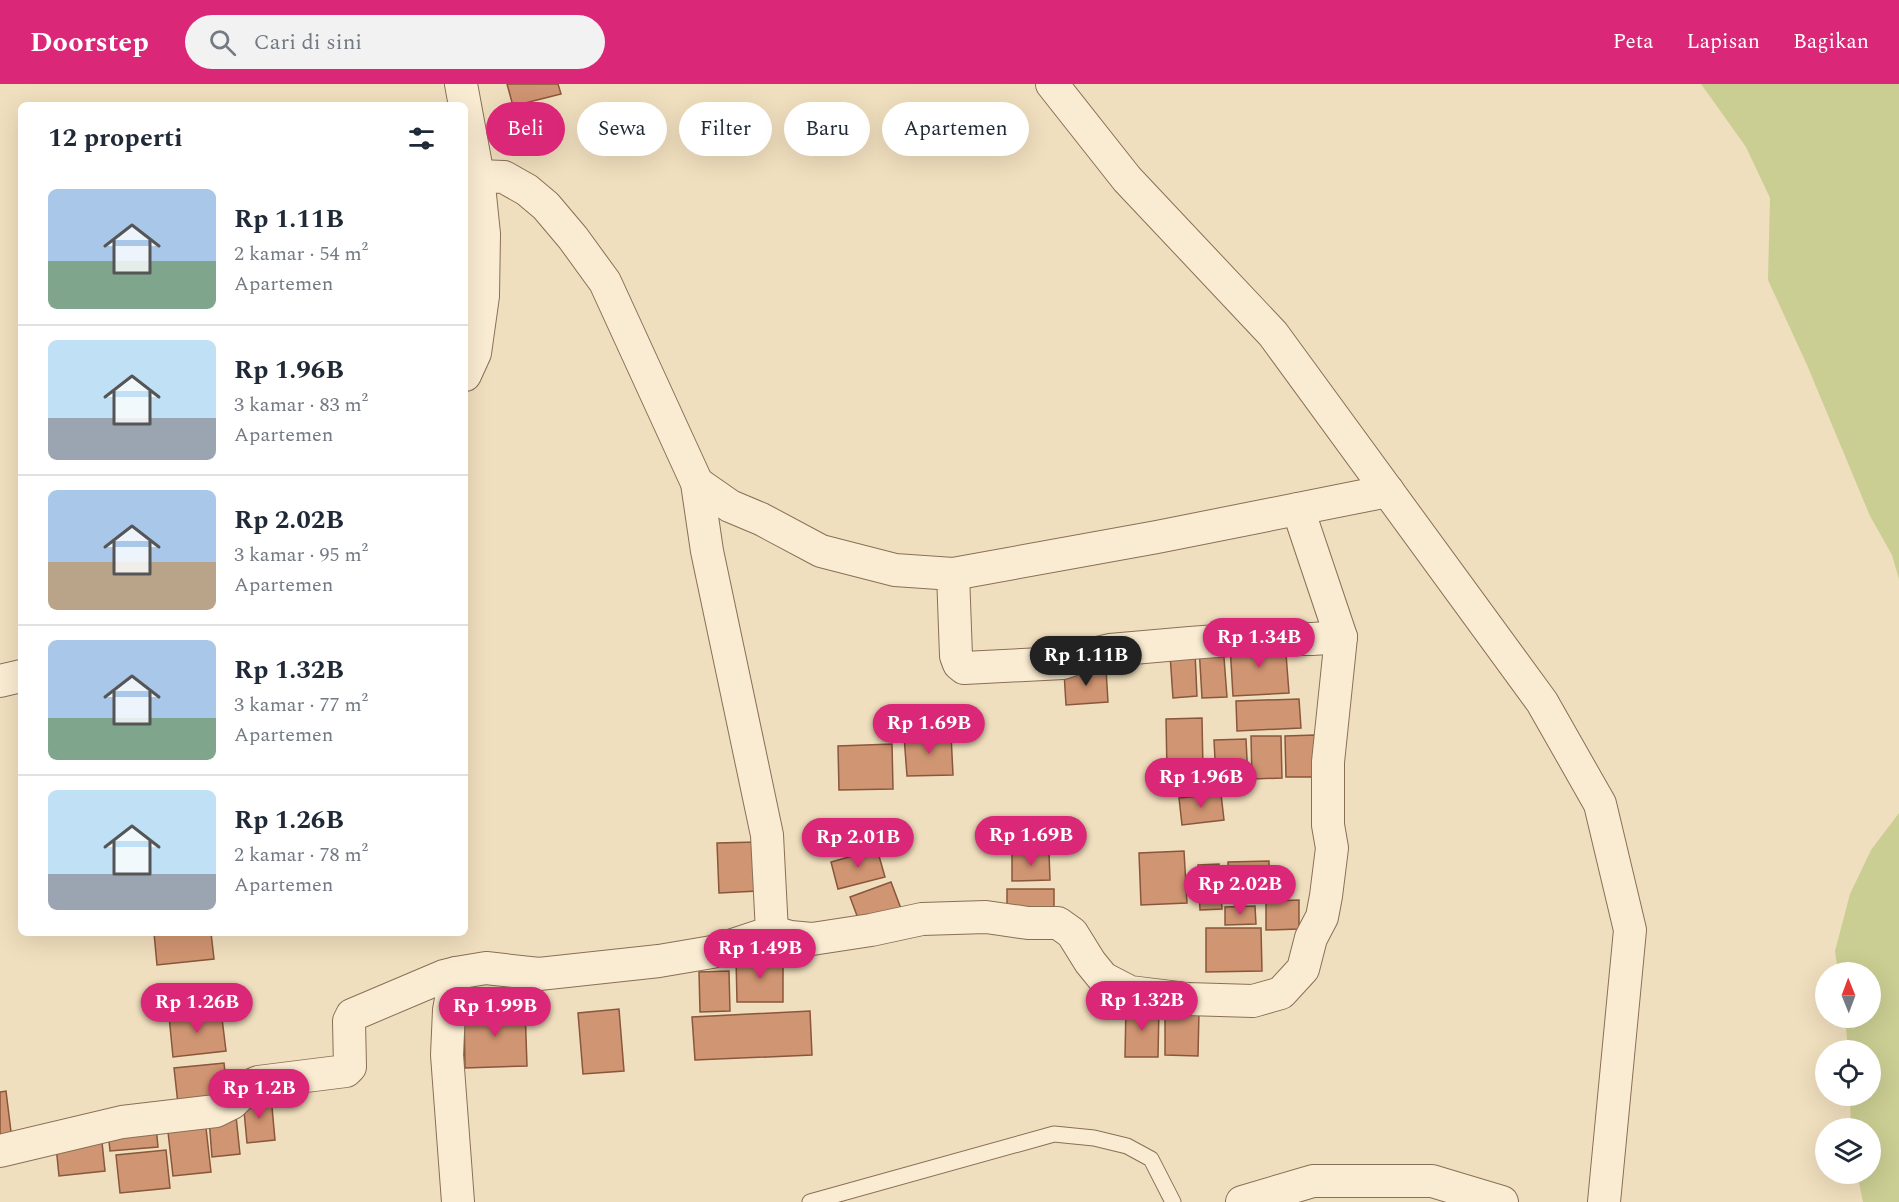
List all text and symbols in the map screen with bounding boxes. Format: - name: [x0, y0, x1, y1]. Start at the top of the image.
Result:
- search box: [185, 15, 605, 69]
- text: Doorstep: [30, 21, 149, 64]
- icon: search: [206, 26, 239, 59]
- text: Cari di sini: [254, 26, 362, 59]
- text: Peta: [1613, 26, 1653, 58]
- text: Lapisan: [1686, 26, 1760, 58]
- text: Bagikan: [1793, 26, 1869, 58]
- chip: Beli: [486, 102, 565, 156]
- chip: Sewa: [577, 102, 667, 156]
- chip: Filter: [679, 102, 772, 156]
- chip: Baru: [784, 102, 870, 156]
- chip: Apartemen: [882, 102, 1029, 156]
- text: 12 properti: [48, 118, 183, 158]
- icon: filters: [405, 122, 438, 155]
- text: Rp 1.11B: [234, 199, 344, 239]
- icon: home: [96, 213, 168, 285]
- text: 2 kamar · 54 m²: [234, 239, 368, 269]
- text: Apartemen: [234, 269, 333, 299]
- text: Rp 1.96B: [234, 350, 344, 390]
- icon: home: [96, 364, 168, 436]
- text: 3 kamar · 83 m²: [234, 390, 368, 420]
- text: Apartemen: [234, 420, 333, 450]
- text: Rp 2.02B: [234, 500, 344, 540]
- icon: home: [96, 514, 168, 586]
- text: 3 kamar · 95 m²: [234, 540, 368, 570]
- text: Apartemen: [234, 570, 333, 600]
- pin: Rp 1.34B: [1197, 618, 1321, 669]
- text: Rp 1.34B: [1217, 622, 1301, 652]
- pin: Rp 1.11B: [1024, 636, 1148, 687]
- text: Rp 1.11B: [1044, 640, 1128, 670]
- text: Rp 1.32B: [234, 650, 344, 690]
- icon: home: [96, 664, 168, 736]
- text: 3 kamar · 77 m²: [234, 690, 368, 720]
- pin: Rp 1.69B: [867, 704, 991, 755]
- text: Rp 1.69B: [887, 708, 971, 738]
- text: Apartemen: [234, 720, 333, 750]
- pin: Rp 1.96B: [1139, 758, 1263, 809]
- text: Rp 1.96B: [1159, 762, 1243, 792]
- text: Rp 1.26B: [234, 800, 344, 840]
- icon: home: [96, 814, 168, 886]
- pin: Rp 1.69B: [969, 816, 1093, 867]
- pin: Rp 2.01B: [796, 818, 920, 869]
- text: Rp 1.69B: [989, 820, 1073, 850]
- text: Rp 2.01B: [816, 822, 900, 852]
- text: 2 kamar · 78 m²: [234, 840, 368, 870]
- pin: Rp 2.02B: [1178, 865, 1302, 916]
- text: Rp 2.02B: [1198, 869, 1282, 899]
- text: Apartemen: [234, 870, 333, 900]
- pin: Rp 1.49B: [698, 929, 822, 980]
- text: Rp 1.49B: [718, 933, 802, 963]
- north arrow: [1815, 962, 1881, 1028]
- map controls: [1815, 962, 1881, 1184]
- pin: Rp 1.32B: [1080, 981, 1204, 1032]
- pin: Rp 1.26B: [135, 983, 259, 1034]
- text: Rp 1.32B: [1100, 985, 1184, 1015]
- text: Rp 1.26B: [155, 987, 239, 1017]
- pin: Rp 1.99B: [433, 987, 557, 1038]
- text: Rp 1.99B: [453, 991, 537, 1021]
- button: locate: [1815, 1040, 1881, 1106]
- pin: Rp 1.2B: [204, 1069, 314, 1120]
- text: Rp 1.2B: [222, 1073, 296, 1103]
- button: layers: [1815, 1118, 1881, 1184]

